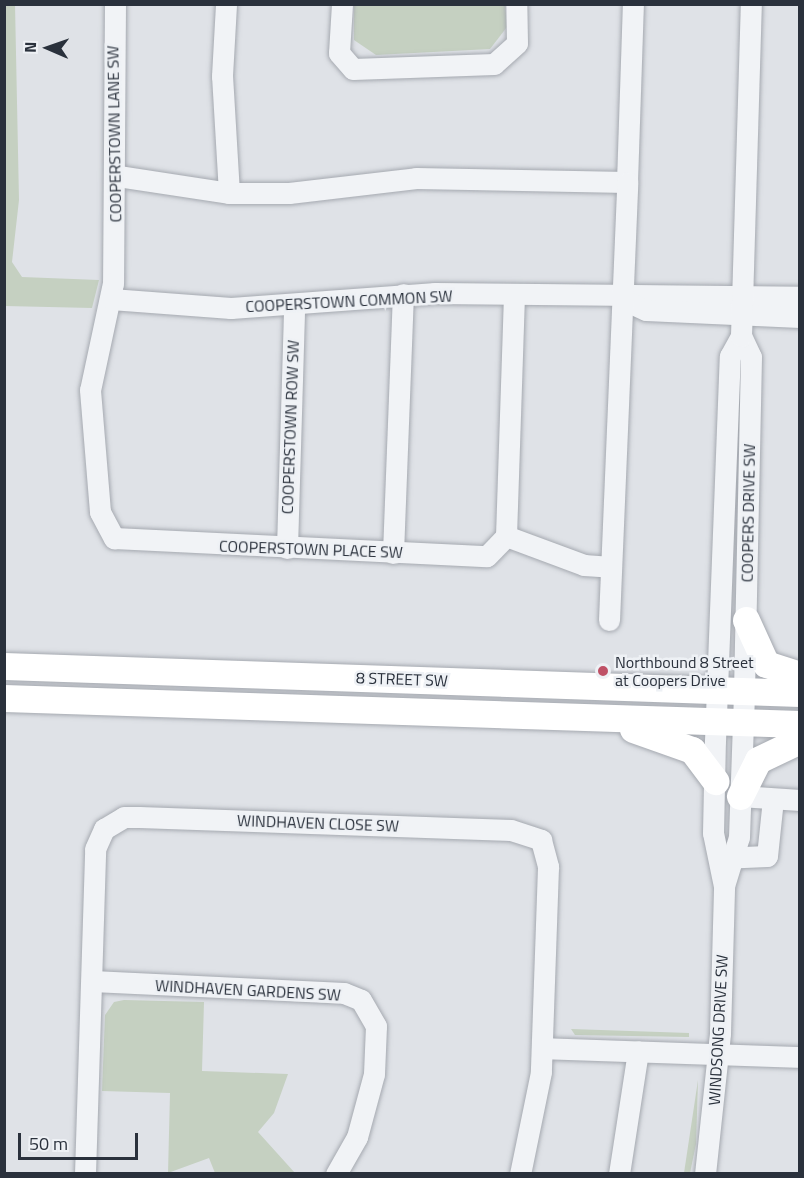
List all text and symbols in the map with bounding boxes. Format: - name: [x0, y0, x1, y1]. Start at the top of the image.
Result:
- north arrow: [18, 18, 78, 78]
- text: N: [18, 41, 42, 53]
- street label: COOPERSTOWN LANE SW: [103, 45, 125, 223]
- street label: COOPERSTOWN COMMON SW: [245, 286, 453, 316]
- street label: COOPERSTOWN ROW SW: [277, 339, 303, 515]
- street label: COOPERS DRIVE SW: [737, 444, 759, 582]
- street label: COOPERSTOWN PLACE SW: [219, 536, 403, 562]
- place label: Northbound 8 Street at Coopers Drive: [615, 652, 754, 690]
- marker: Northbound 8 Street at Coopers Drive: [596, 664, 610, 678]
- street label: 8 STREET SW: [356, 668, 448, 690]
- street label: WINDHAVEN CLOSE SW: [237, 811, 399, 835]
- street label: WINDSONG DRIVE SW: [704, 954, 732, 1106]
- street label: WINDHAVEN GARDENS SW: [155, 976, 341, 1004]
- scale bar: [21, 1121, 141, 1159]
- text: 50 m: [29, 1130, 68, 1157]

